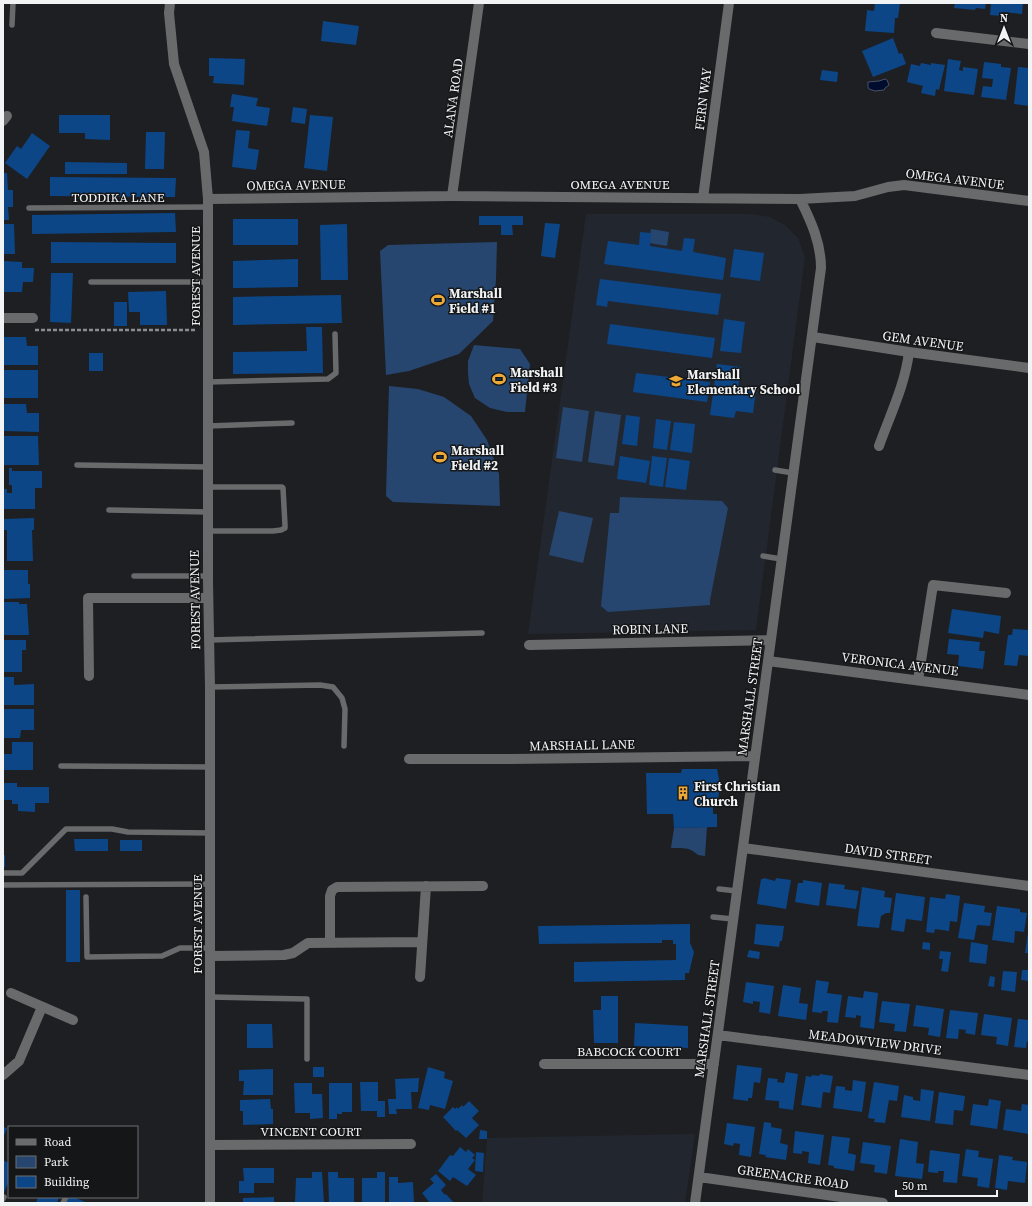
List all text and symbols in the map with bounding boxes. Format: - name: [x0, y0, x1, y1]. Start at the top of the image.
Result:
- north arrow: [984, 8, 1024, 48]
- text: N: [1000, 11, 1008, 26]
- street label: ALANA ROAD: [439, 57, 467, 139]
- street label: FERN WAY: [691, 66, 715, 131]
- street label: OMEGA AVENUE: [905, 165, 1005, 193]
- street label: OMEGA AVENUE: [246, 176, 346, 194]
- street label: OMEGA AVENUE: [570, 176, 670, 193]
- street label: TODDIKA LANE: [71, 189, 165, 206]
- street label: FOREST AVENUE: [187, 226, 204, 326]
- place label: Marshall Field #1: [449, 285, 502, 317]
- sports icon: Marshall Field #1: [430, 292, 446, 308]
- street label: GEM AVENUE: [881, 327, 965, 355]
- place label: Marshall Field #3: [510, 364, 563, 396]
- place label: Marshall Elementary School: [687, 366, 800, 398]
- sports icon: Marshall Field #3: [491, 371, 507, 387]
- school or university icon: Marshall Elementary School: [668, 373, 684, 389]
- place label: Marshall Field #2: [451, 442, 504, 474]
- sports icon: Marshall Field #2: [432, 449, 448, 465]
- street label: FOREST AVENUE: [186, 550, 204, 650]
- street label: ROBIN LANE: [612, 620, 688, 638]
- street label: MARSHALL STREET: [733, 637, 767, 757]
- street label: VERONICA AVENUE: [841, 648, 960, 680]
- street label: MARSHALL LANE: [529, 736, 635, 754]
- place label: First Christian Church: [694, 778, 780, 810]
- building icon: First Christian Church: [675, 785, 691, 801]
- street label: DAVID STREET: [843, 839, 933, 869]
- street label: FOREST AVENUE: [189, 874, 206, 974]
- street label: MARSHALL STREET: [690, 959, 724, 1079]
- street label: MEADOWVIEW DRIVE: [808, 1025, 943, 1059]
- street label: BABCOCK COURT: [577, 1043, 681, 1060]
- street label: VINCENT COURT: [260, 1123, 362, 1140]
- legend: [8, 1126, 138, 1198]
- text: Road: [44, 1134, 71, 1150]
- text: Park: [44, 1154, 69, 1170]
- street label: GREENACRE ROAD: [736, 1161, 850, 1193]
- scale bar: [896, 1172, 997, 1198]
- text: Building: [44, 1174, 89, 1190]
- text: 50 m: [902, 1178, 928, 1194]

